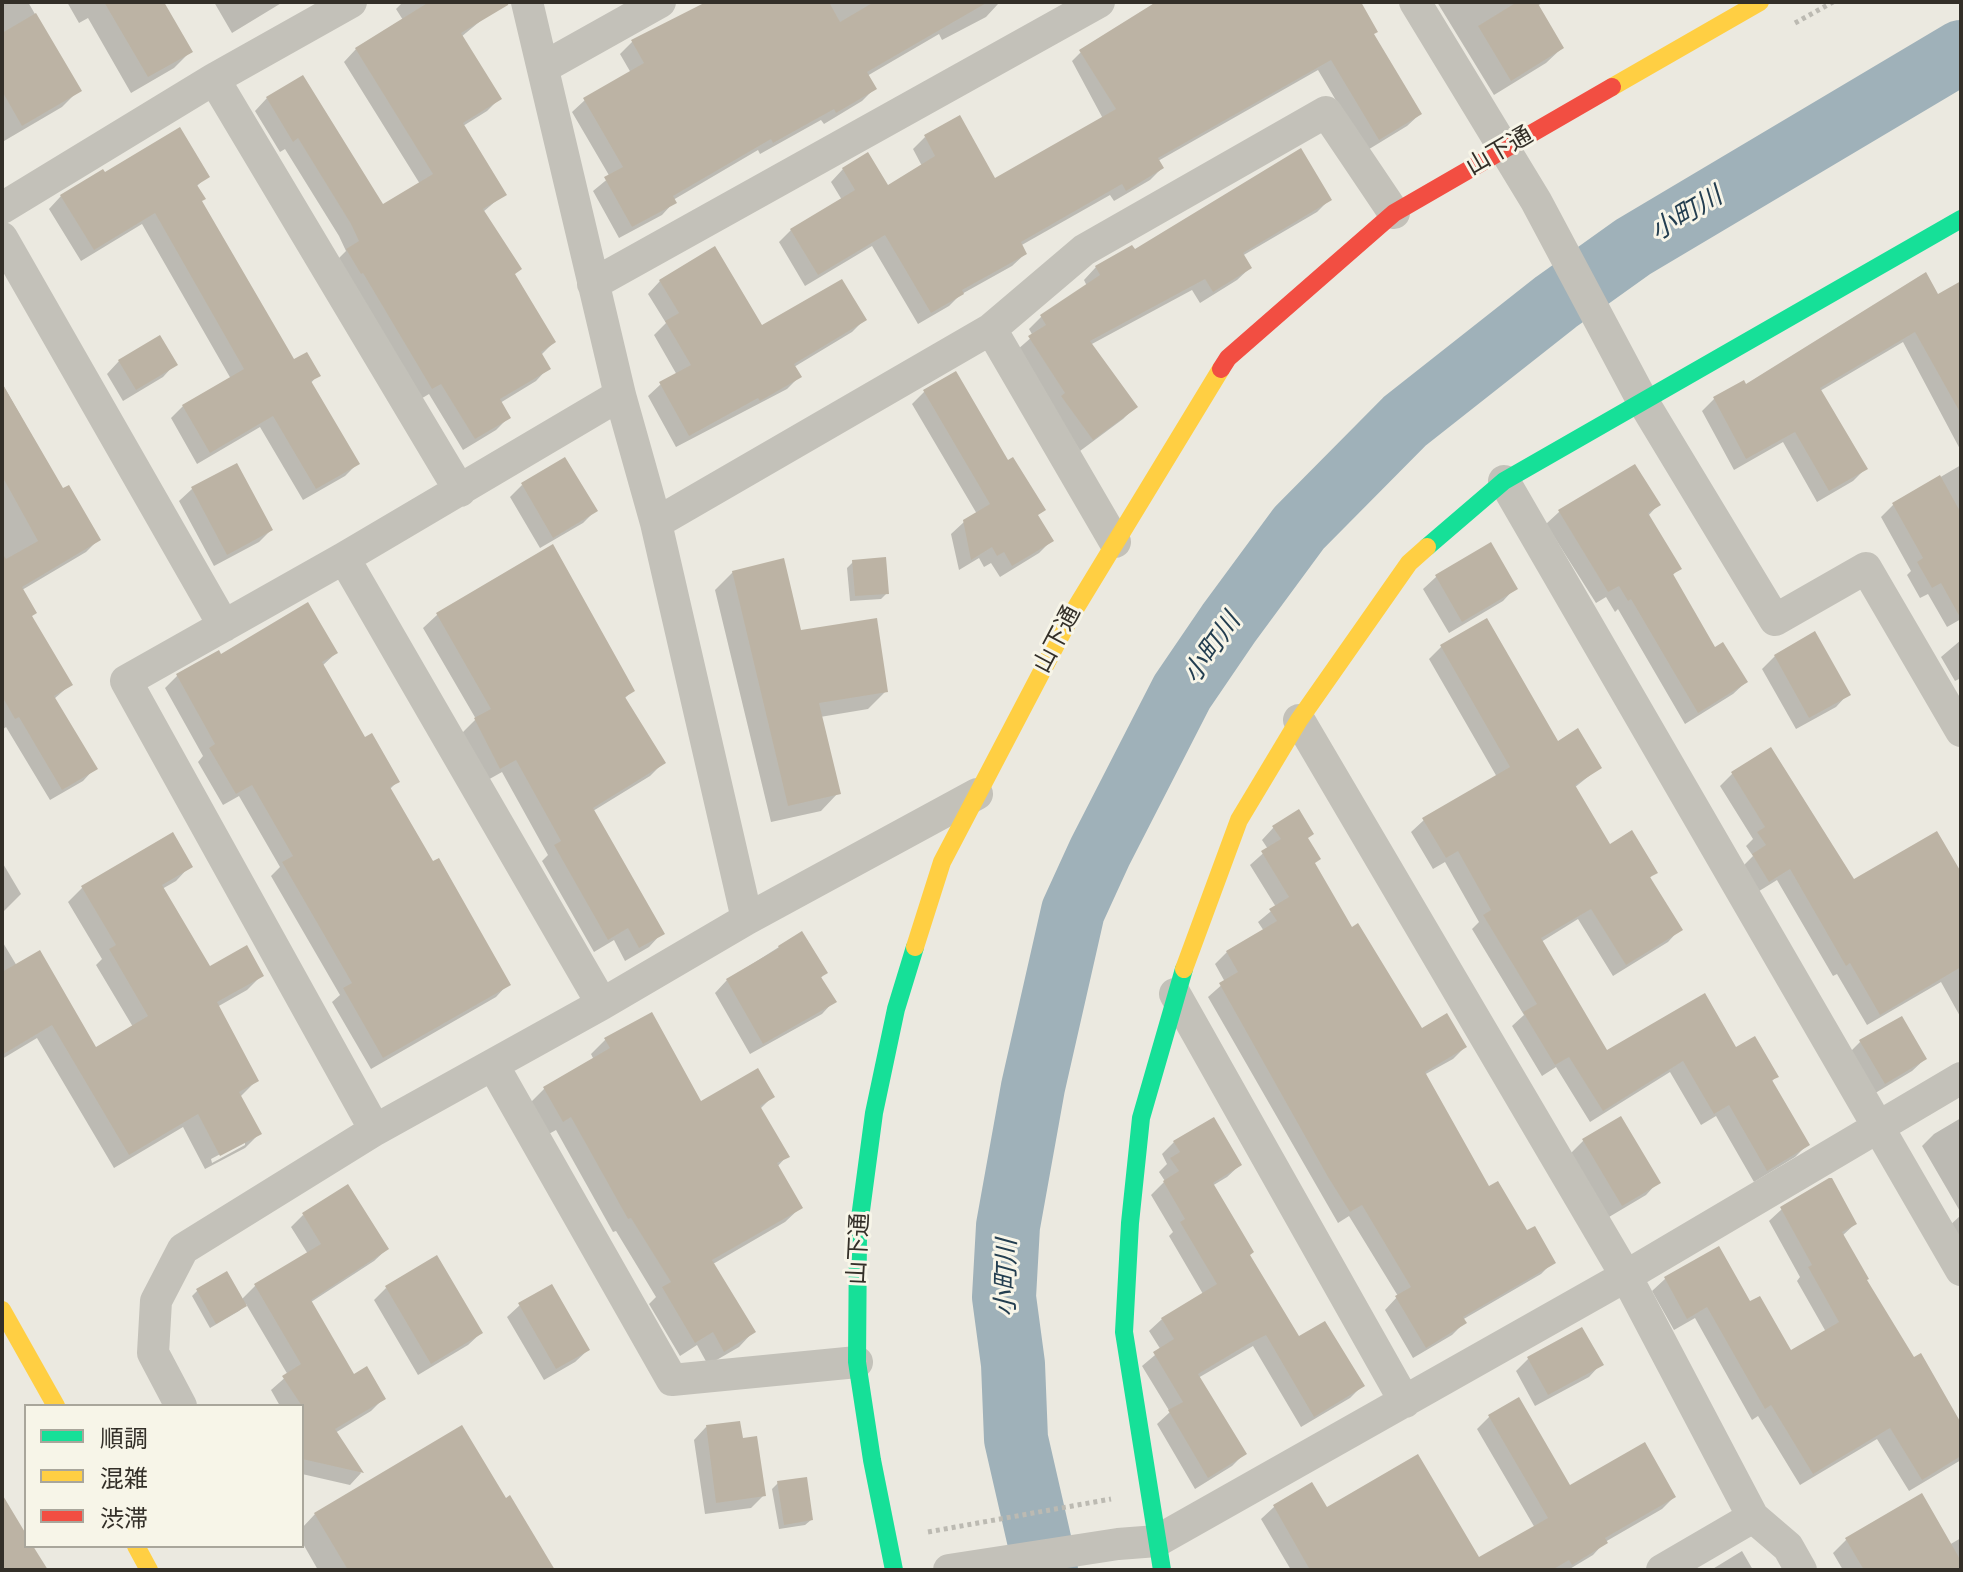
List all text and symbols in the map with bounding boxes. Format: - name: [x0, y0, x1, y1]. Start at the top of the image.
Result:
- street label: 山下通: [1462, 122, 1538, 182]
- water label: 小町川: [1646, 182, 1728, 248]
- street label: 山下通: [1028, 601, 1088, 679]
- water label: 小町川: [1178, 608, 1248, 690]
- street label: 山下通: [844, 1212, 876, 1286]
- water label: 小町川: [992, 1239, 1024, 1317]
- legend: [24, 1404, 304, 1548]
- text: 順調: [100, 1425, 148, 1453]
- text: 混雑: [100, 1465, 148, 1493]
- text: 渋滞: [100, 1505, 148, 1533]

